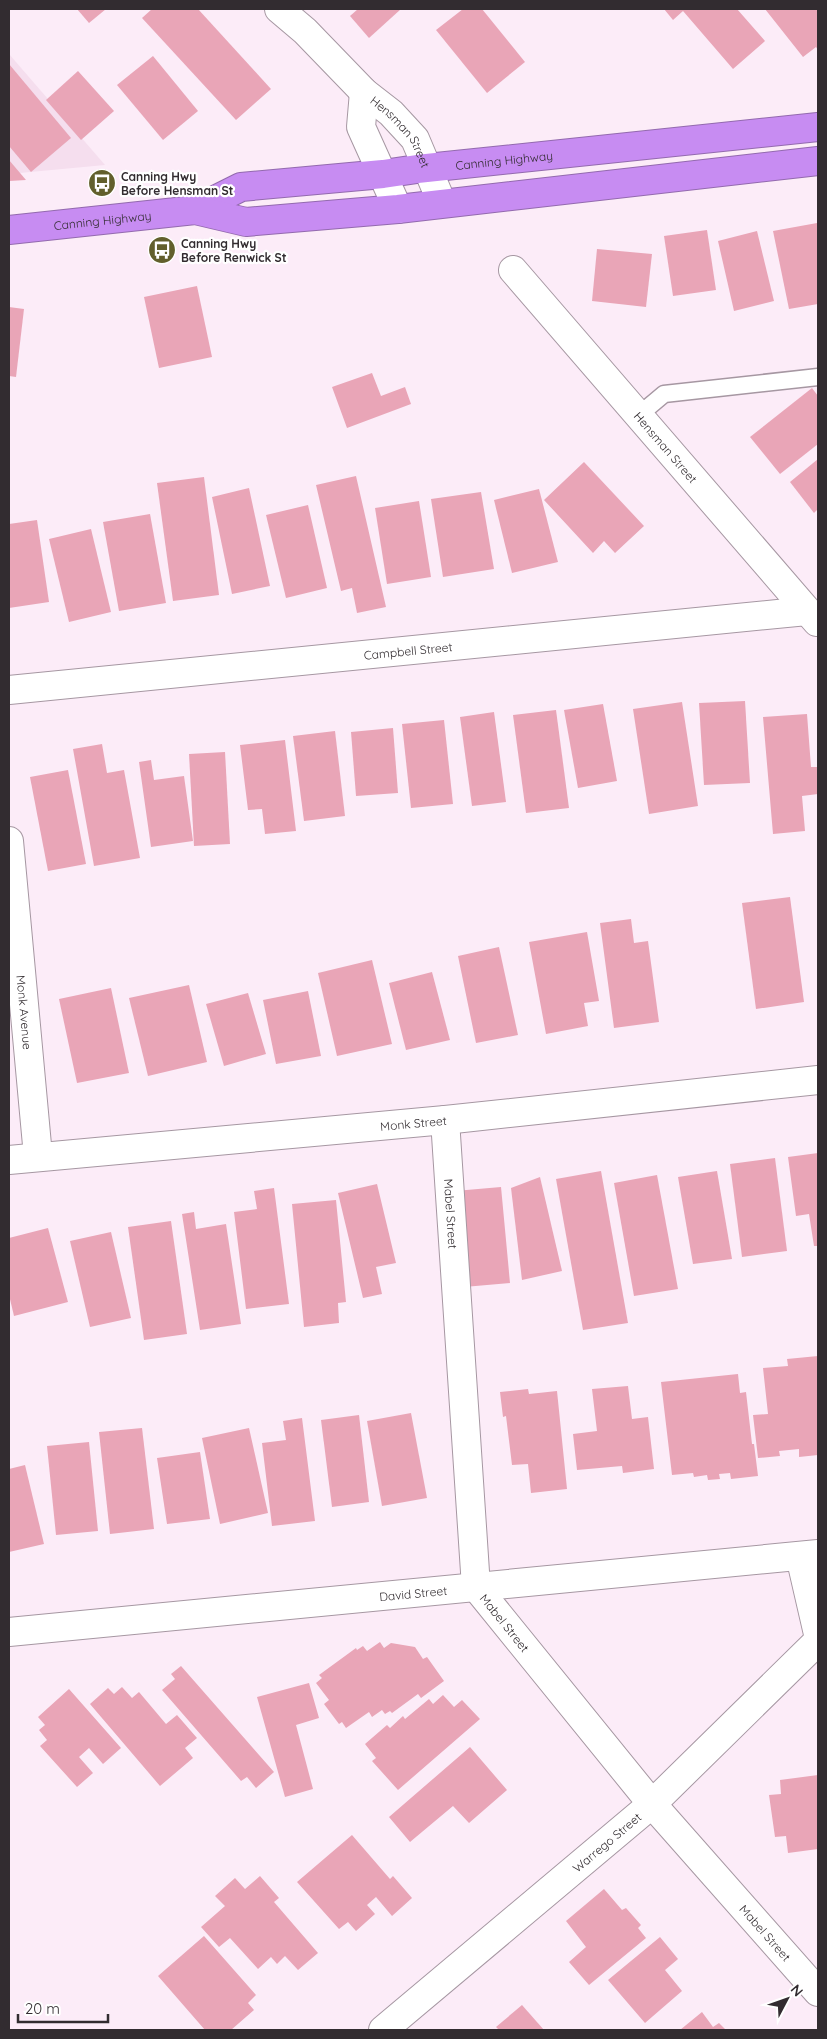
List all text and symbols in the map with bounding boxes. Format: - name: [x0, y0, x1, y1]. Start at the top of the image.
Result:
- street label: Hensman Street: [368, 92, 434, 170]
- street label: Canning Highway: [455, 147, 554, 172]
- bus stop icon: Canning Hwy Before Hensman St: [87, 168, 117, 198]
- place label: Canning Hwy Before Hensman St: [121, 169, 234, 198]
- street label: Canning Highway: [53, 207, 152, 233]
- bus stop icon: Canning Hwy Before Renwick St: [147, 235, 177, 265]
- place label: Canning Hwy Before Renwick St: [181, 236, 287, 265]
- street label: Hensman Street: [631, 408, 701, 486]
- street label: Campbell Street: [363, 639, 453, 662]
- street label: Monk Avenue: [14, 974, 36, 1050]
- street label: Monk Street: [379, 1112, 447, 1133]
- street label: Mabel Street: [441, 1178, 461, 1249]
- street label: David Street: [379, 1582, 448, 1604]
- street label: Mabel Street: [477, 1591, 533, 1655]
- street label: Warrego Street: [569, 1809, 644, 1875]
- street label: Mabel Street: [737, 1901, 794, 1964]
- north arrow: [762, 1974, 812, 2024]
- text: N: [787, 1981, 807, 2000]
- scale bar: [18, 1992, 108, 2024]
- text: 20 m: [25, 1999, 60, 2018]

